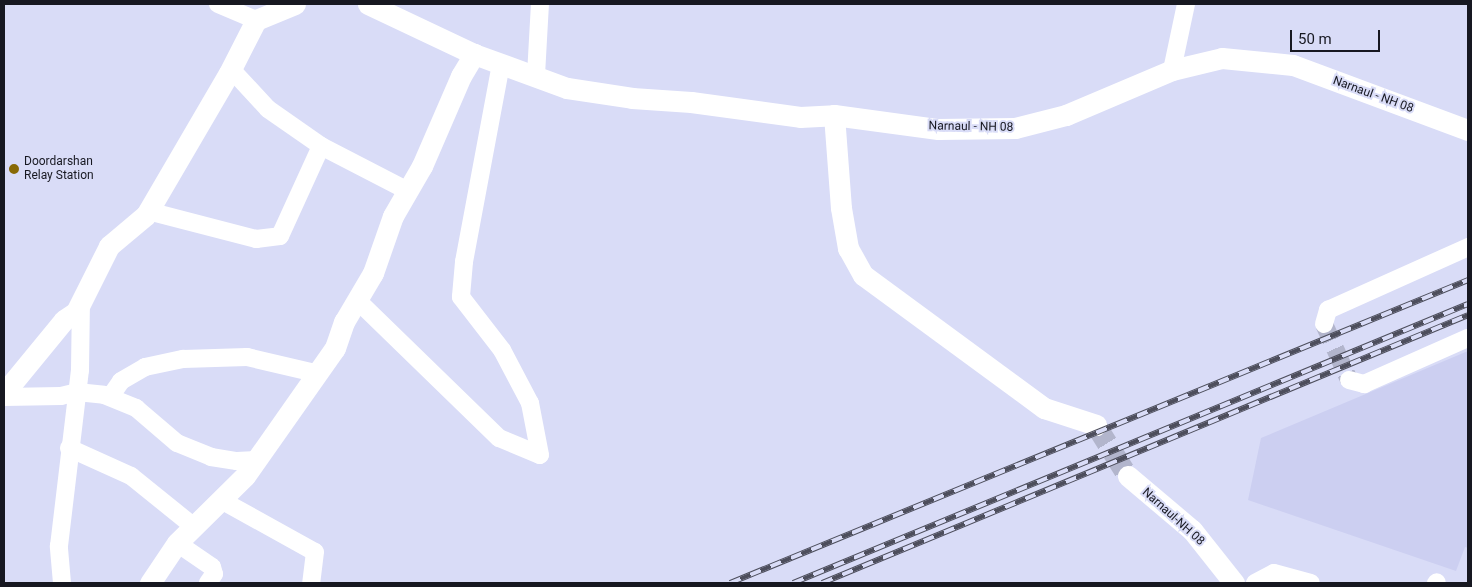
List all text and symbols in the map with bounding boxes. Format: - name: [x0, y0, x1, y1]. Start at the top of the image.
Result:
- scale bar: [1292, 20, 1382, 52]
- text: 50 m: [1298, 30, 1332, 48]
- street label: Narnaul - NH 08: [1331, 74, 1415, 116]
- street label: Narnaul - NH 08: [929, 119, 1013, 135]
- place label: Doordarshan Relay Station: [24, 155, 94, 183]
- marker: Doordarshan Relay Station: [8, 163, 20, 175]
- street label: Narnaul-NH 08: [1139, 485, 1207, 549]

